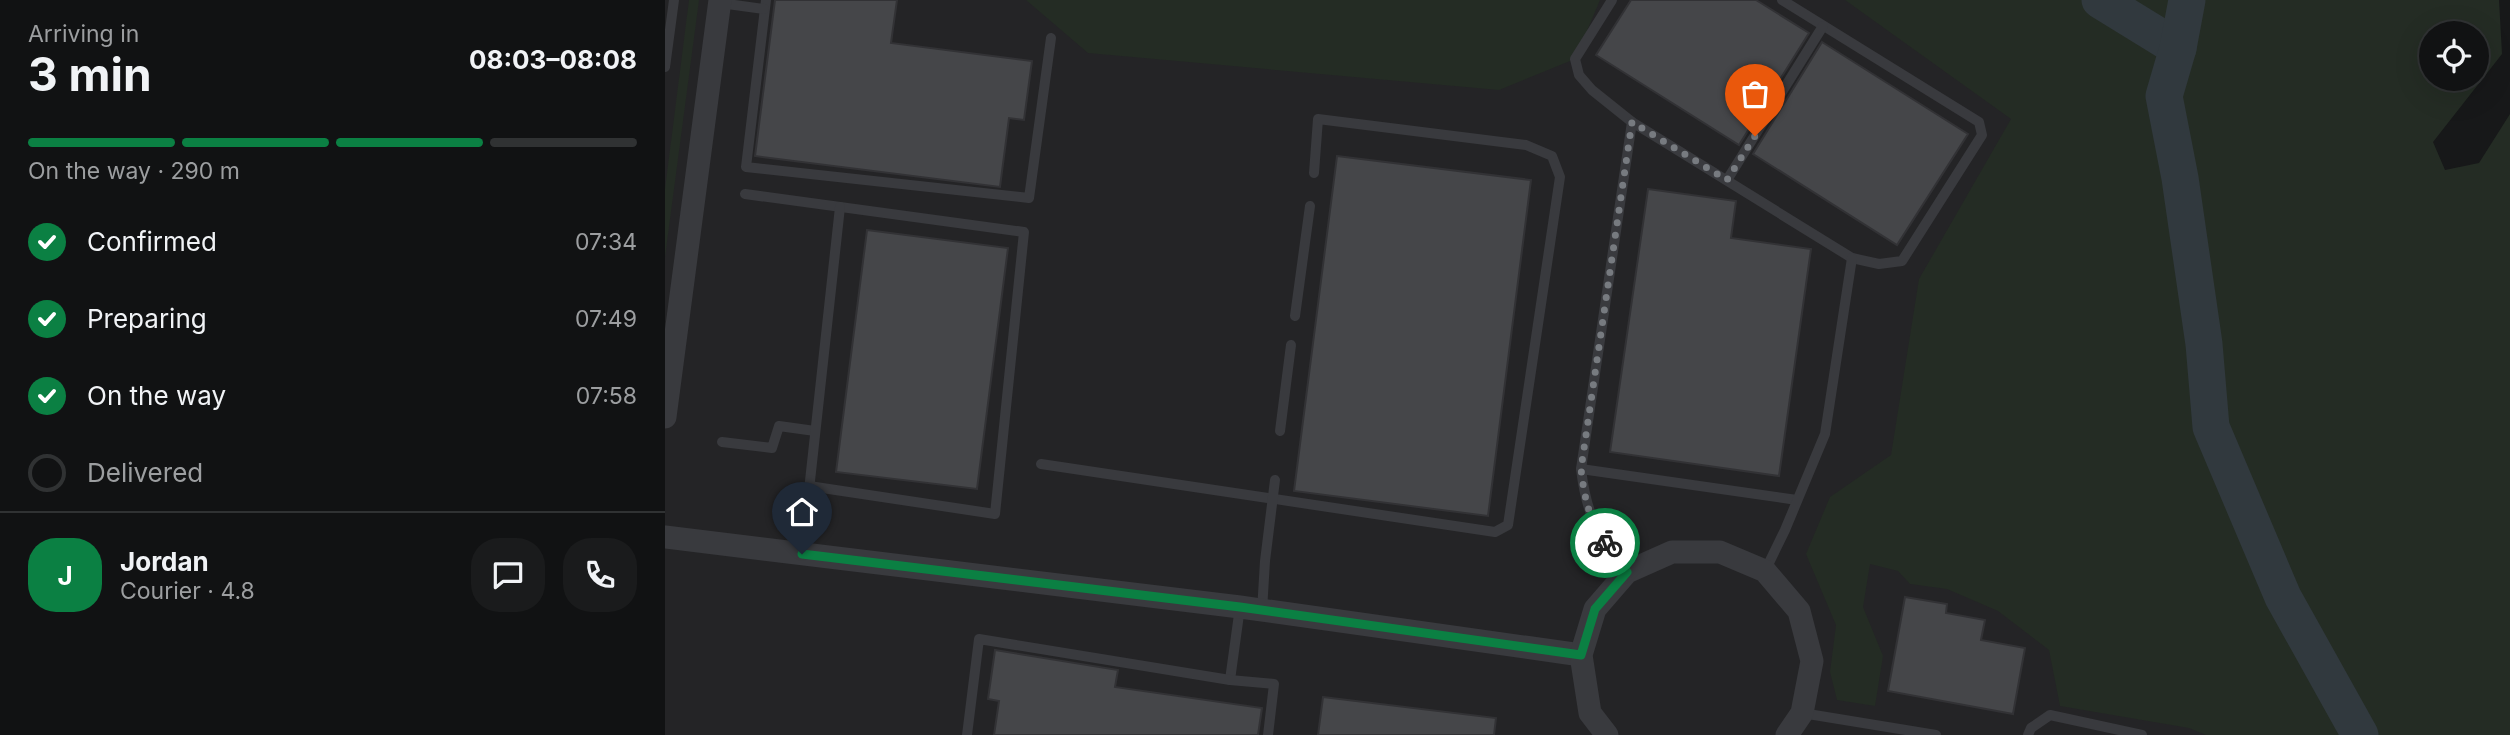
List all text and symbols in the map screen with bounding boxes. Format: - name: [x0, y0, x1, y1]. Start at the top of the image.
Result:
- text: Arriving in: [28, 20, 139, 48]
- map controls: [2419, 21, 2489, 91]
- button: locate: [2419, 21, 2489, 91]
- text: 08:03–08:08: [469, 44, 637, 75]
- text: 3 min: [28, 46, 152, 102]
- pin: [1725, 64, 1785, 136]
- icon: bag: [1736, 75, 1774, 113]
- text: On the way · 290 m: [28, 157, 240, 185]
- icon: check: [28, 223, 66, 261]
- text: Confirmed: [87, 226, 217, 257]
- text: 07:34: [575, 228, 637, 256]
- icon: check: [28, 300, 66, 338]
- text: Preparing: [87, 303, 207, 334]
- text: 07:49: [575, 305, 637, 333]
- icon: check: [28, 377, 66, 415]
- text: On the way: [87, 380, 226, 411]
- text: 07:58: [576, 382, 637, 410]
- text: Delivered: [87, 457, 203, 488]
- pin: [772, 482, 832, 554]
- icon: home: [783, 493, 821, 531]
- courier: [1570, 508, 1640, 578]
- icon: bike: [1586, 524, 1624, 562]
- button: chat: [471, 538, 545, 612]
- button: phone: [563, 538, 637, 612]
- text: Jordan: [120, 546, 209, 577]
- text: J: [57, 560, 73, 591]
- text: Courier · 4.8: [120, 577, 255, 605]

